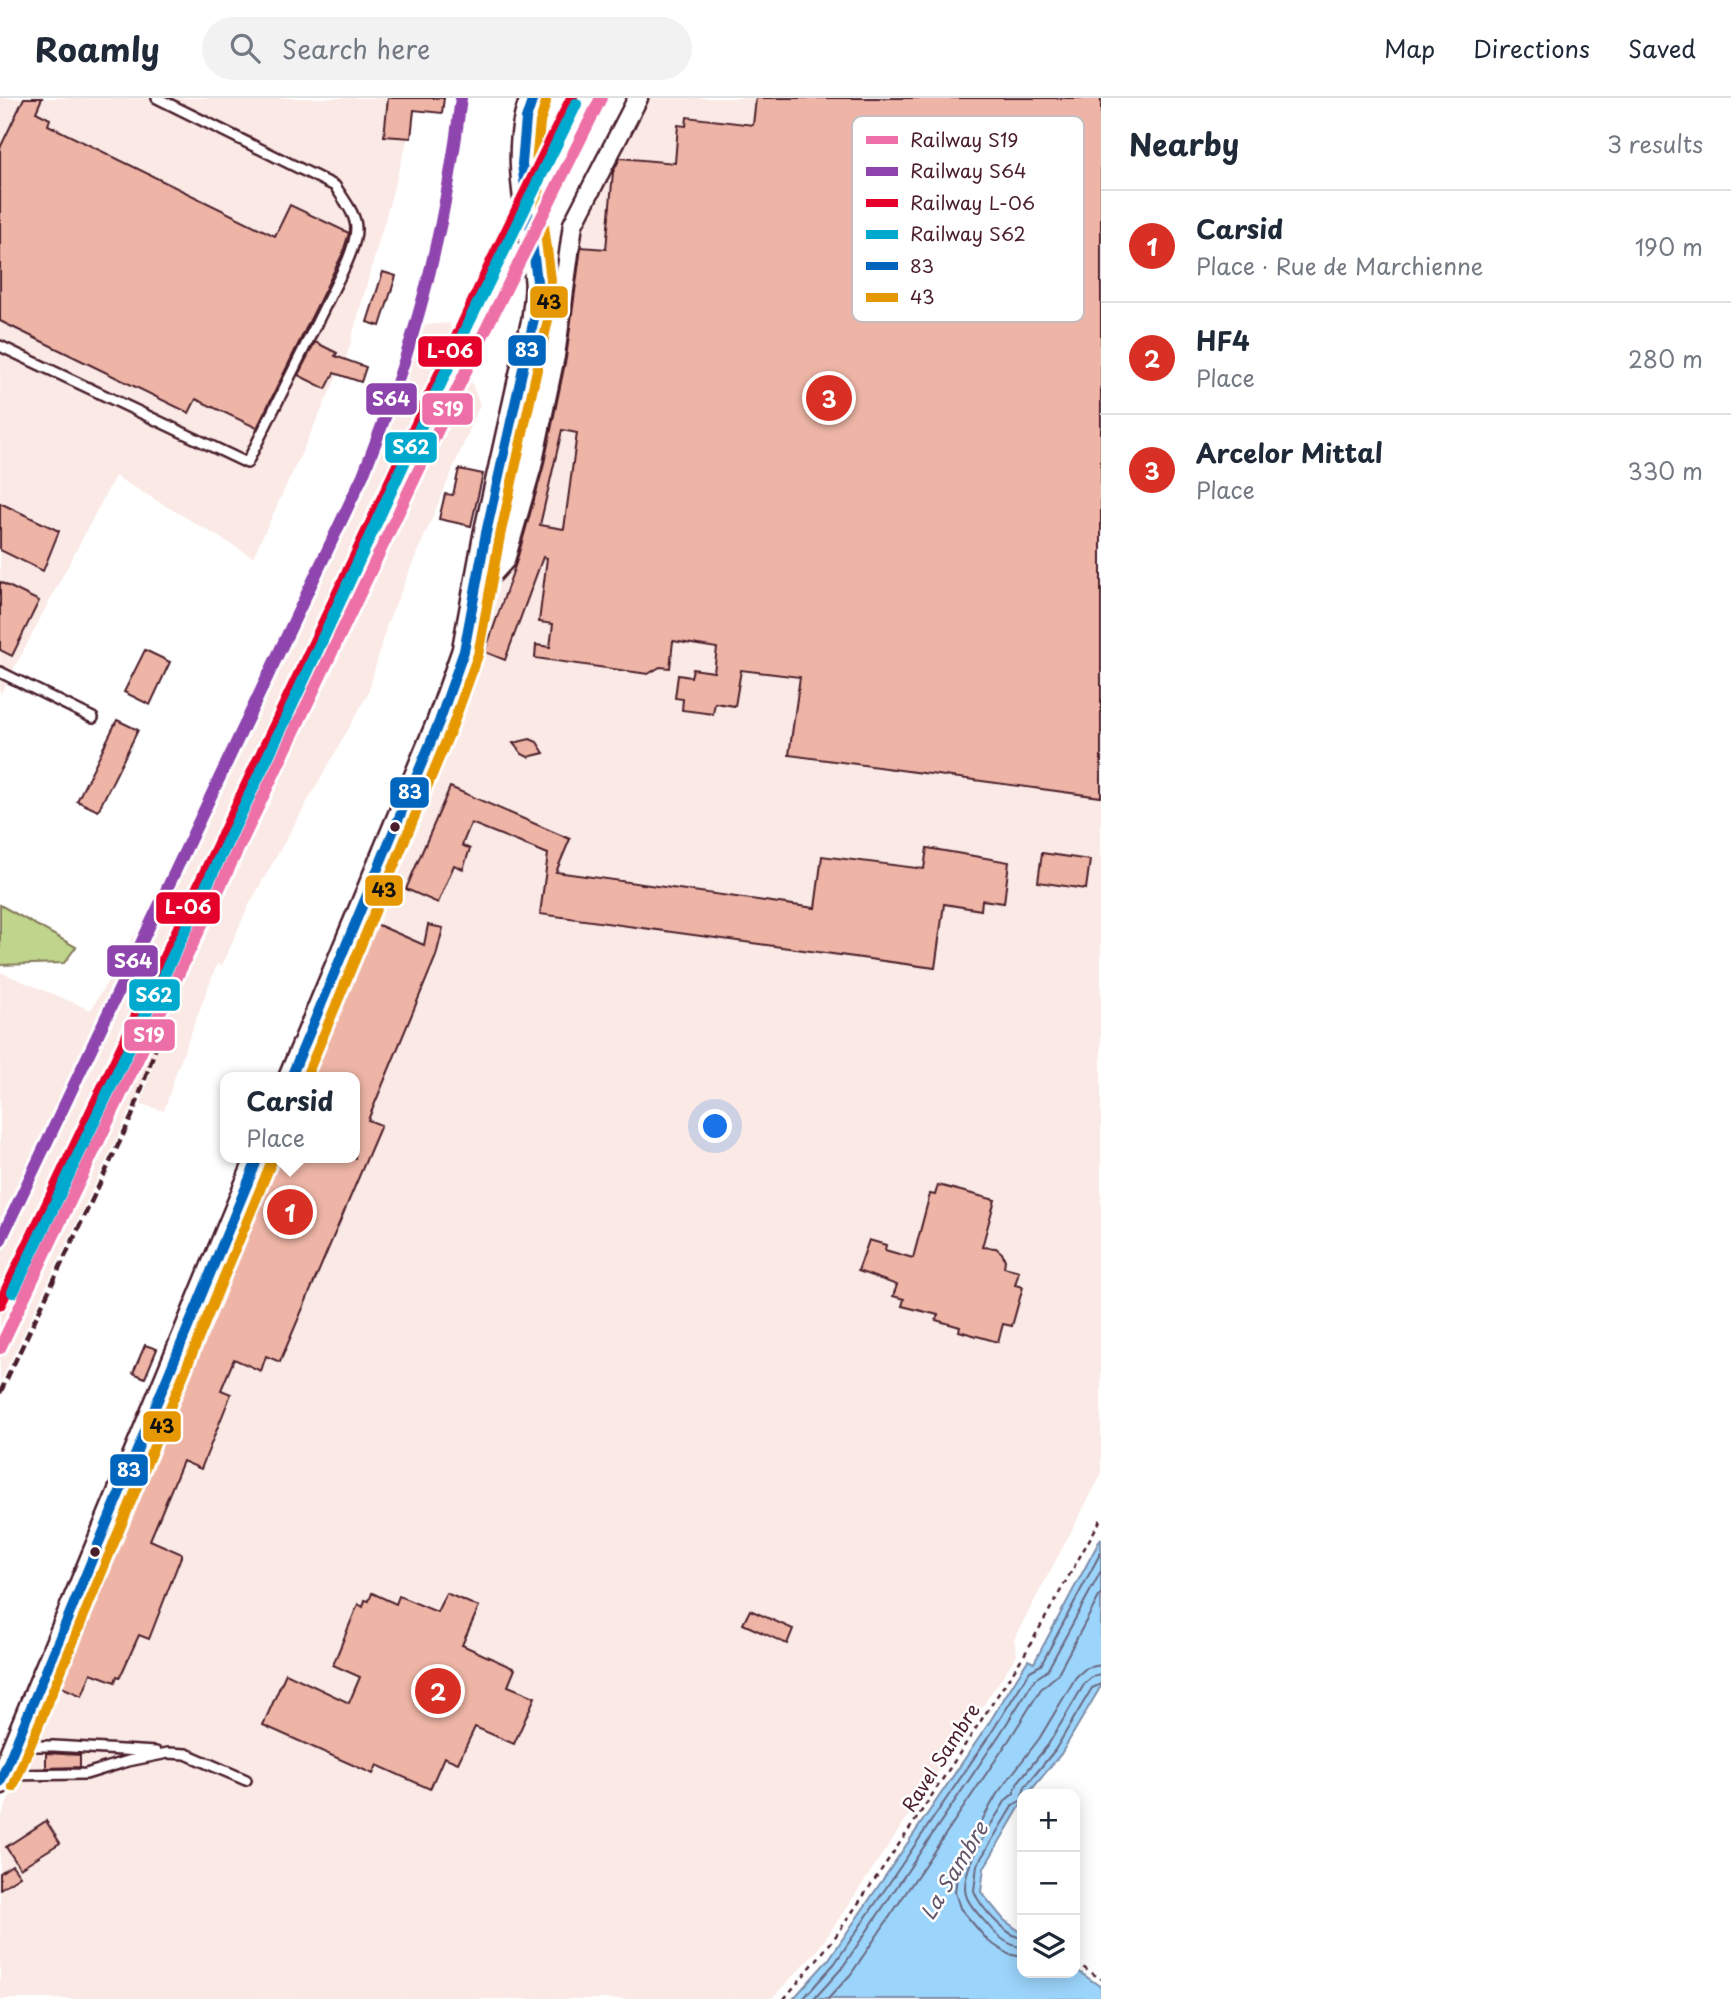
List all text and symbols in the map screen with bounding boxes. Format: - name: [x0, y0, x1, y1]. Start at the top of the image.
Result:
- search box: [202, 17, 692, 80]
- text: Roamly: [35, 23, 160, 73]
- icon: search: [226, 29, 264, 67]
- text: Search here: [282, 29, 430, 68]
- text: Map: [1384, 30, 1435, 66]
- text: Directions: [1473, 30, 1590, 66]
- text: Saved: [1628, 30, 1696, 66]
- legend: [852, 116, 1084, 322]
- text: Nearby: [1129, 121, 1239, 166]
- text: Railway S19: [910, 125, 1018, 153]
- text: 3 results: [1607, 126, 1703, 161]
- text: Railway S64: [910, 156, 1027, 184]
- text: Railway L-06: [910, 188, 1035, 216]
- text: Carsid: [1196, 209, 1283, 248]
- text: Railway S62: [910, 219, 1026, 247]
- text: 1: [1147, 229, 1158, 264]
- text: 190 m: [1635, 229, 1703, 264]
- text: Place · Rue de Marchienne: [1196, 248, 1483, 283]
- text: 83: [910, 251, 934, 279]
- text: 43: [910, 282, 935, 310]
- line badge: 43: [529, 285, 569, 319]
- text: 43: [536, 287, 562, 315]
- text: HF4: [1196, 321, 1250, 360]
- line badge: 83: [507, 334, 547, 367]
- line badge: L-06: [417, 335, 483, 368]
- text: 83: [515, 335, 539, 363]
- text: L-06: [427, 336, 473, 364]
- text: 2: [1144, 341, 1160, 376]
- text: 280 m: [1628, 341, 1703, 376]
- text: Place: [1196, 360, 1255, 395]
- pin: 3: [806, 372, 852, 424]
- line badge: S64: [365, 382, 418, 416]
- text: S64: [372, 384, 410, 412]
- line badge: S19: [421, 392, 474, 426]
- text: S19: [432, 394, 464, 422]
- line badge: S62: [384, 431, 438, 464]
- text: S62: [392, 432, 430, 460]
- text: Arcelor Mittal: [1196, 433, 1383, 472]
- text: 3: [1144, 453, 1160, 488]
- text: 330 m: [1627, 453, 1703, 488]
- text: Place: [1196, 472, 1255, 507]
- line badge: 83: [389, 776, 430, 809]
- text: 83: [398, 777, 422, 805]
- unlabelled marker: [388, 820, 402, 834]
- line badge: 43: [364, 874, 404, 907]
- text: 43: [371, 875, 397, 903]
- line badge: L-06: [155, 891, 221, 925]
- text: L-06: [165, 892, 211, 920]
- line badge: S64: [106, 944, 159, 978]
- text: S64: [114, 946, 152, 974]
- line badge: S62: [128, 978, 181, 1012]
- text: S62: [135, 980, 173, 1008]
- line badge: S19: [123, 1018, 176, 1052]
- text: S19: [133, 1020, 165, 1048]
- popup: [220, 1072, 360, 1163]
- text: Carsid: [246, 1081, 334, 1120]
- your location: [698, 1109, 732, 1143]
- text: Place: [246, 1120, 305, 1155]
- pin: 1: [267, 1186, 313, 1238]
- line badge: 43: [142, 1410, 182, 1443]
- text: 43: [149, 1411, 175, 1439]
- line badge: 83: [109, 1453, 149, 1487]
- text: 83: [117, 1455, 141, 1483]
- unlabelled marker: [88, 1545, 102, 1559]
- pin: 2: [415, 1665, 461, 1717]
- street label: Ravel Sambre: [894, 1697, 986, 1817]
- map controls: [1017, 1789, 1080, 1978]
- button: +: [1017, 1789, 1080, 1852]
- water label: La Sambre: [911, 1813, 996, 1925]
- button: −: [1017, 1852, 1080, 1915]
- button: layers: [1017, 1915, 1080, 1978]

